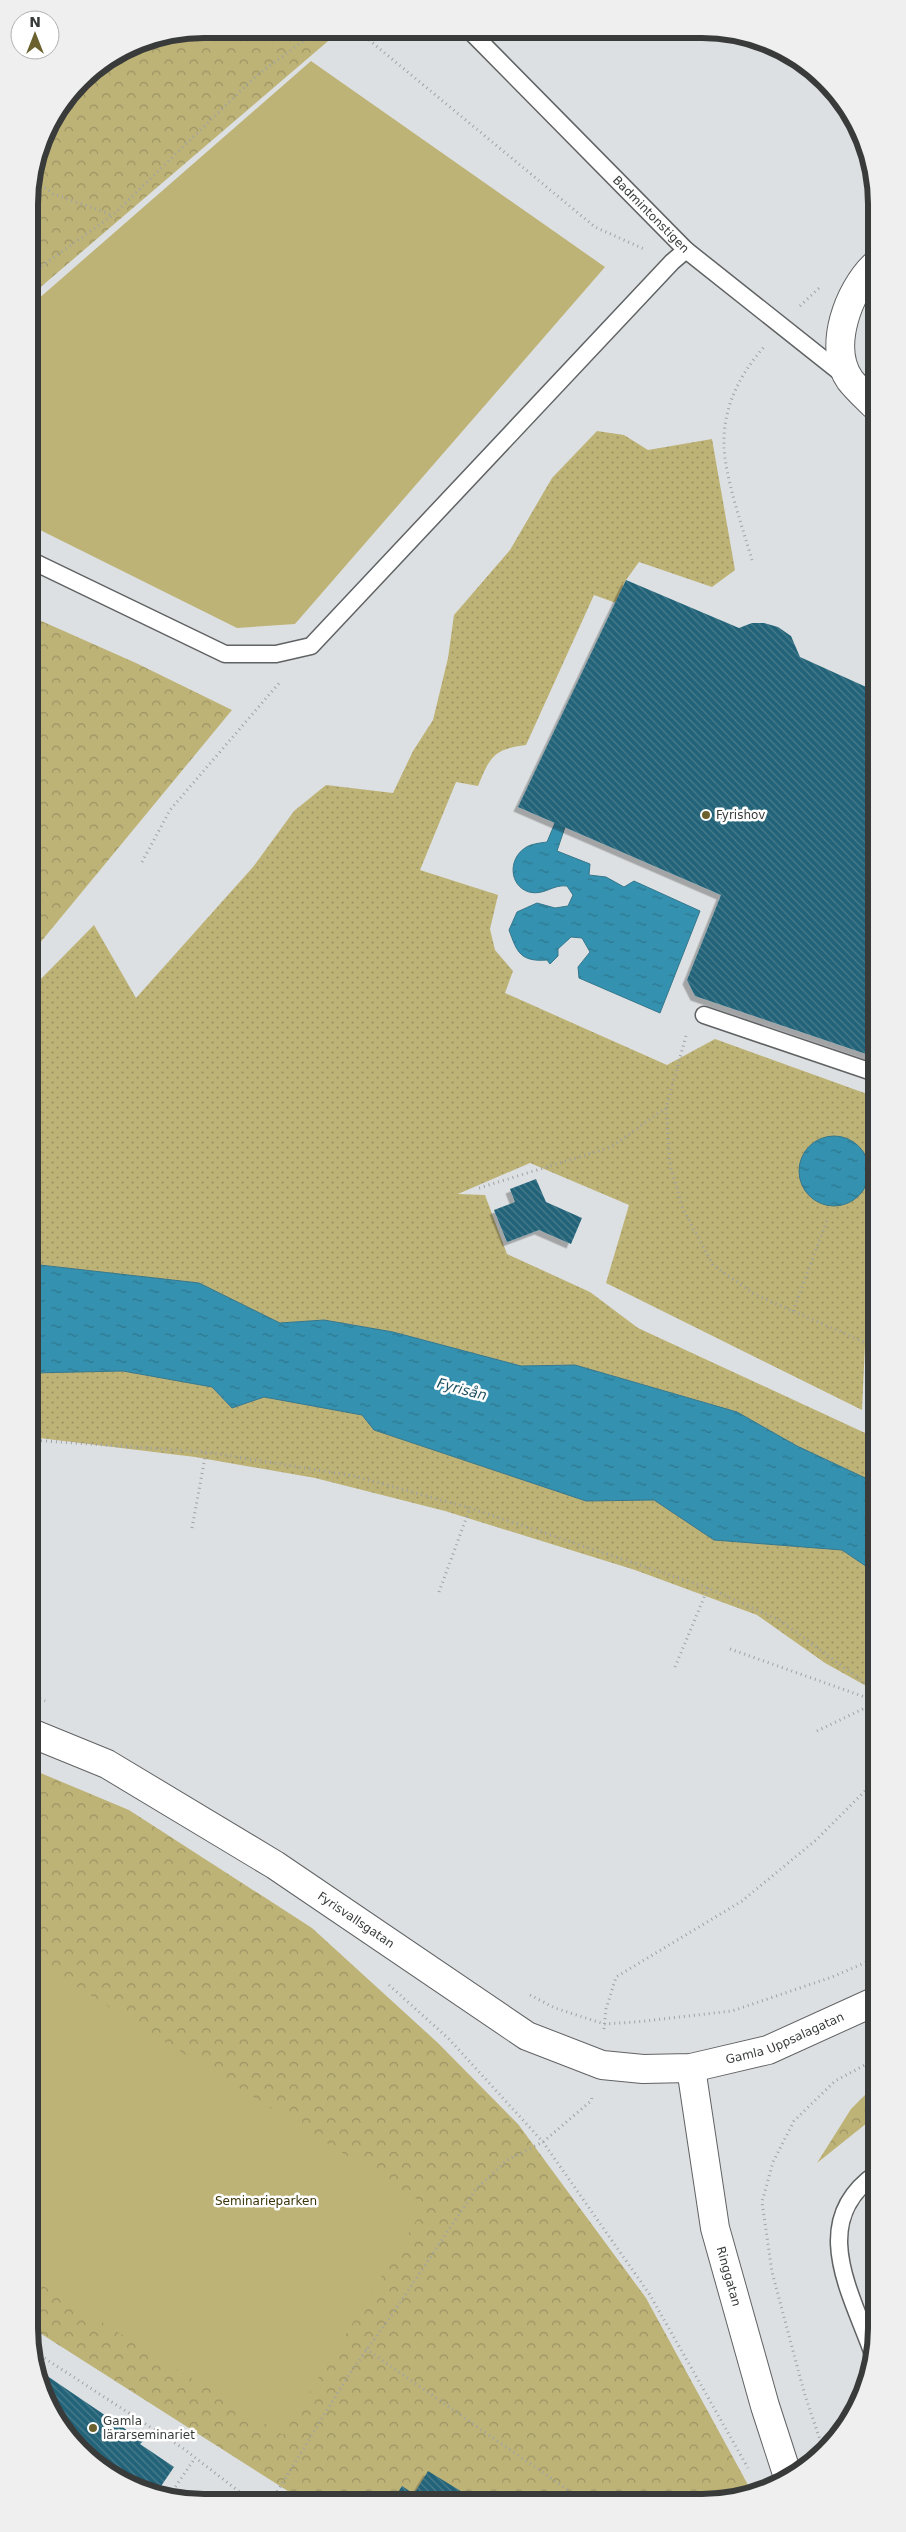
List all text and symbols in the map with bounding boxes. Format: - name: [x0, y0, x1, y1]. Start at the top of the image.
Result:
- north arrow: [10, 10, 60, 60]
- text: N: [29, 14, 41, 30]
- street label: Badmintonstigen: [610, 173, 692, 256]
- place label: Fyrishov: [716, 808, 765, 822]
- marker: Fyrishov: [700, 809, 712, 821]
- water label: Fyrisån: [435, 1375, 489, 1403]
- street label: Fyrisvallsgatan: [315, 1889, 397, 1951]
- street label: Gamla Uppsalagatan: [724, 2009, 846, 2067]
- park label: Seminarieparken: [215, 2194, 317, 2208]
- street label: Ringgatan: [714, 2245, 744, 2308]
- place label: Gamla lärarseminariet: [103, 2414, 195, 2442]
- marker: Gamla lärarseminariet: [87, 2422, 99, 2434]

